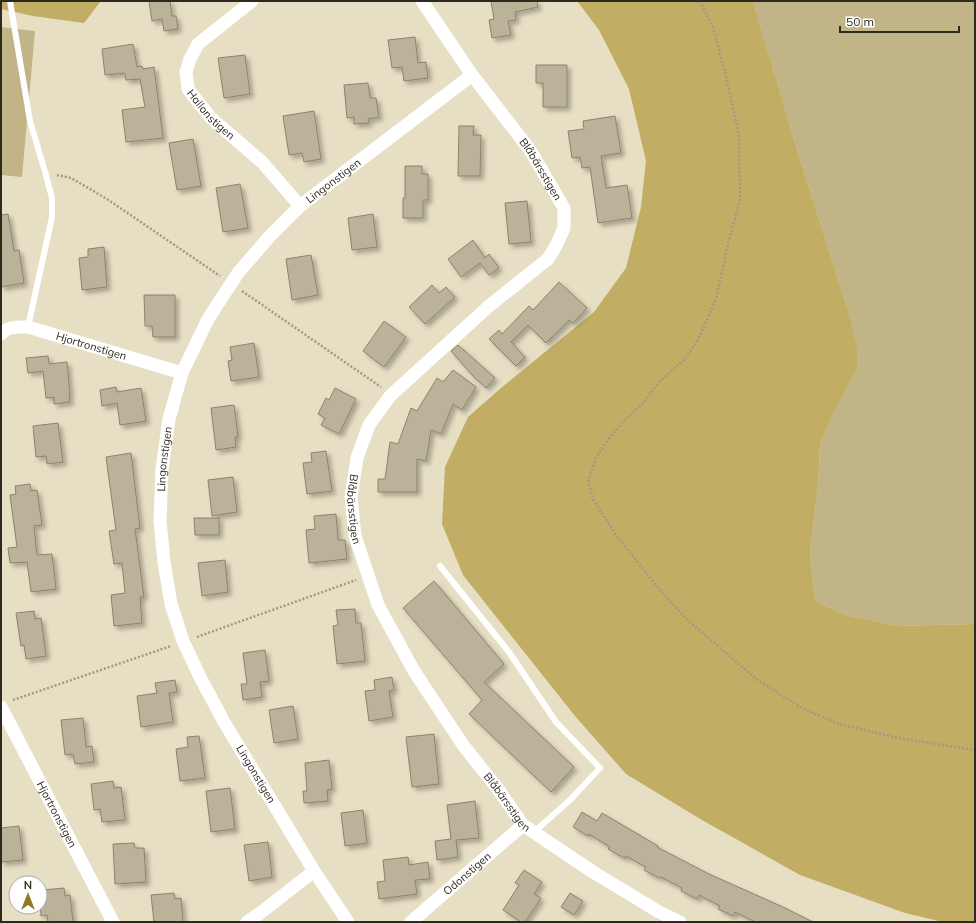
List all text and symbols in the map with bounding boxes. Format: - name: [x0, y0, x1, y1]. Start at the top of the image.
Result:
- scale bar: [840, 8, 959, 34]
- text: 50 m: [846, 14, 874, 29]
- street label: Hallonstigen: [184, 86, 238, 142]
- street label: Blåbärsstigen: [516, 135, 565, 203]
- street label: Lingonstigen: [303, 155, 363, 206]
- street label: Hjortronstigen: [54, 329, 128, 363]
- street label: Lingonstigen: [154, 426, 175, 492]
- street label: Blåbärsstigen: [344, 473, 364, 546]
- street label: Lingonstigen: [233, 742, 279, 806]
- street label: Blåbärsstigen: [481, 770, 533, 835]
- street label: Hjortronstigen: [34, 779, 80, 850]
- street label: Odonstigen: [440, 849, 494, 898]
- north arrow: [8, 875, 48, 915]
- text: N: [24, 878, 32, 892]

